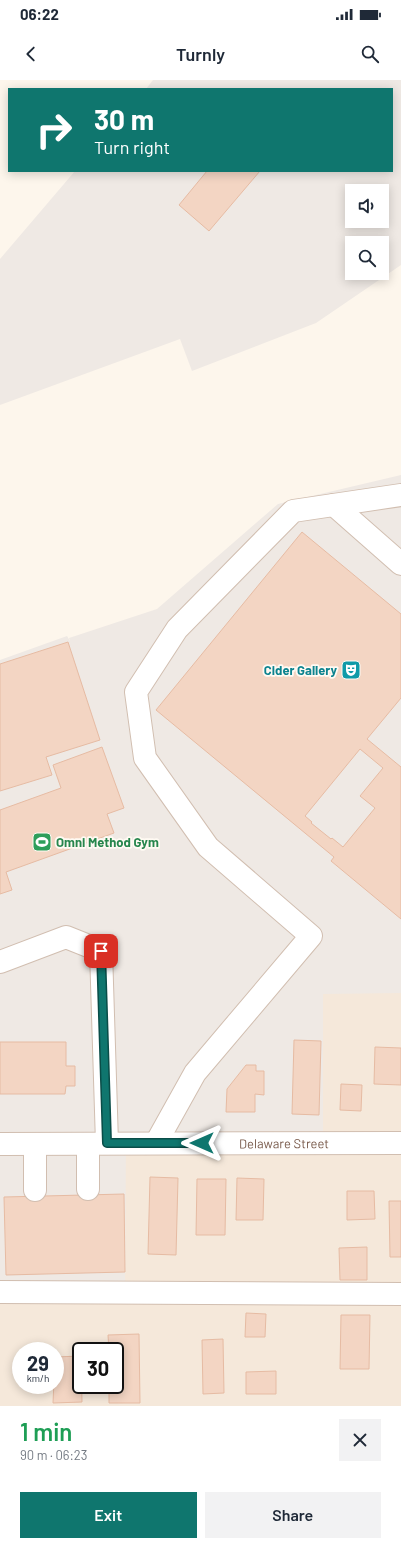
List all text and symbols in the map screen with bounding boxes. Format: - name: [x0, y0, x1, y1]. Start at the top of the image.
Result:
- text: 06:22: [20, 5, 59, 23]
- icon: back: [20, 43, 42, 65]
- text: Turnly: [176, 43, 225, 65]
- icon: search: [359, 43, 381, 65]
- text: 30 m: [94, 102, 154, 136]
- icon: right: [28, 104, 80, 156]
- text: Turn right: [94, 136, 170, 158]
- map controls: [345, 184, 389, 280]
- button: sound: [345, 184, 389, 228]
- button: search: [345, 236, 389, 280]
- theatre icon: Cider Gallery: [340, 659, 362, 681]
- place label: Cider Gallery: [264, 662, 337, 678]
- sports icon: Omni Method Gym: [31, 831, 53, 853]
- place label: Omni Method Gym: [56, 834, 159, 850]
- pin: [84, 934, 118, 968]
- icon: arrive: [90, 940, 112, 962]
- position arrow: [181, 1122, 223, 1164]
- street label: Delaware Street: [239, 1135, 329, 1151]
- speed limit sign: 30: [72, 1342, 124, 1394]
- text: 29: [27, 1351, 49, 1375]
- text: km/h: [27, 1372, 49, 1384]
- text: 1 min: [20, 1417, 72, 1446]
- button: close: [339, 1419, 381, 1461]
- text: 90 m · 06:23: [20, 1447, 87, 1463]
- button: Exit: [20, 1492, 197, 1538]
- button: Share: [205, 1492, 381, 1538]

